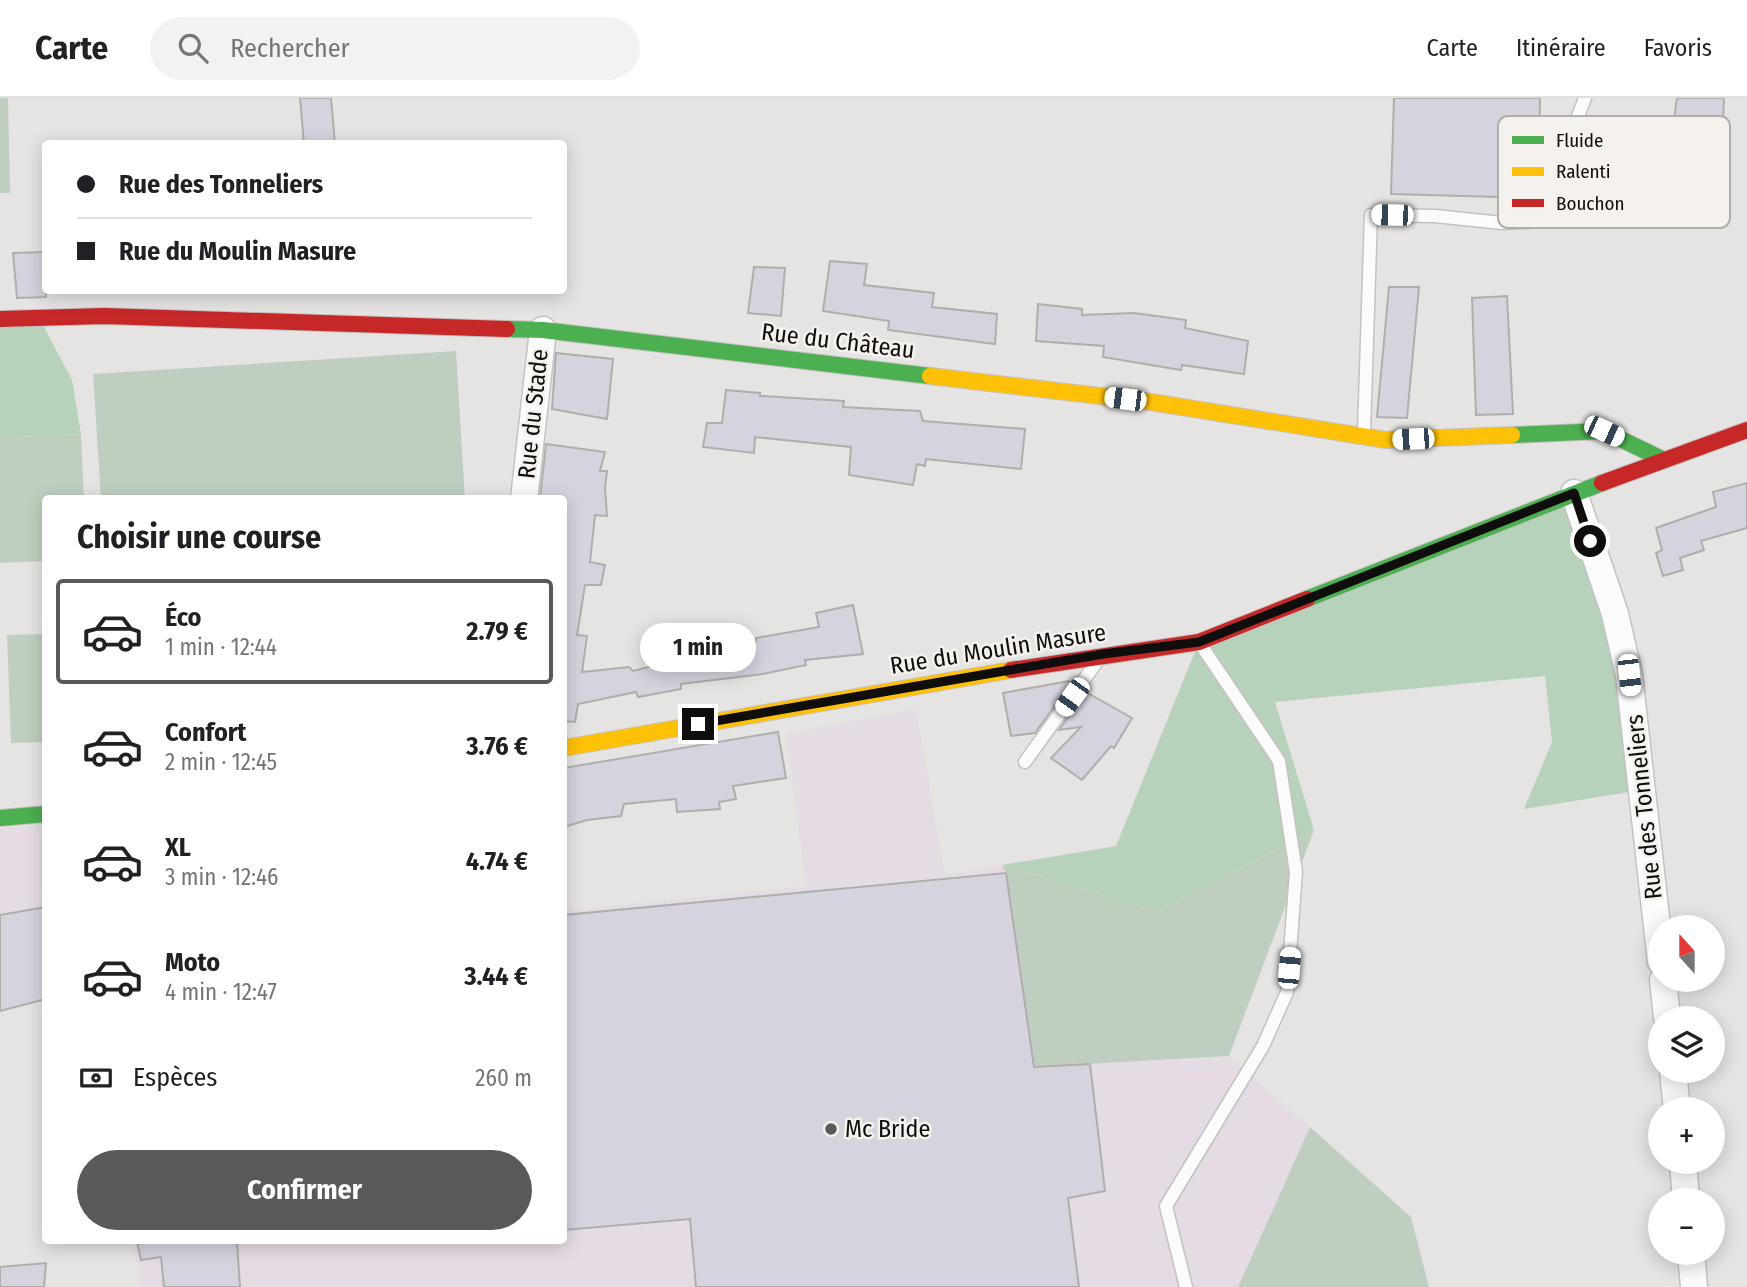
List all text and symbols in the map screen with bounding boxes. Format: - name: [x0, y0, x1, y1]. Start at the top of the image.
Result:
- search box: [150, 17, 640, 80]
- text: Carte: [35, 28, 108, 68]
- icon: search: [174, 29, 212, 67]
- text: Rechercher: [230, 33, 350, 64]
- text: Carte: [1427, 34, 1478, 62]
- text: Itinéraire: [1516, 34, 1606, 62]
- text: Favoris: [1644, 34, 1712, 62]
- legend: [1498, 116, 1730, 228]
- text: Fluide: [1556, 129, 1603, 152]
- text: Ralenti: [1556, 160, 1611, 183]
- text: Rue des Tonneliers: [119, 169, 323, 200]
- text: Bouchon: [1556, 192, 1624, 215]
- car: [1371, 204, 1414, 226]
- text: Rue du Moulin Masure: [119, 236, 356, 267]
- street label: Rue du Château: [760, 318, 916, 364]
- street label: Rue du Stade: [512, 348, 554, 480]
- car: [1103, 386, 1148, 412]
- car: [1581, 413, 1628, 449]
- car: [1392, 428, 1435, 450]
- text: Choisir une course: [77, 518, 321, 556]
- route start: [1574, 525, 1606, 557]
- icon: car: [81, 600, 144, 663]
- text: Éco: [165, 602, 202, 633]
- text: 2.79 €: [466, 616, 528, 647]
- street label: Rue du Moulin Masure: [888, 618, 1108, 680]
- callout: 1 min: [640, 622, 756, 672]
- text: 1 min · 12:44: [165, 633, 277, 661]
- text: 1 min: [673, 633, 723, 661]
- car: [1617, 653, 1642, 697]
- car: [1052, 674, 1093, 720]
- route end: [682, 708, 714, 740]
- street label: Rue des Tonneliers: [1620, 713, 1668, 901]
- icon: car: [81, 715, 144, 778]
- text: Confort: [165, 717, 246, 748]
- text: 3.76 €: [466, 731, 528, 762]
- text: 2 min · 12:45: [165, 748, 277, 776]
- icon: car: [81, 830, 144, 893]
- text: XL: [165, 832, 191, 863]
- text: 4.74 €: [466, 846, 528, 877]
- text: 3 min · 12:46: [165, 863, 278, 891]
- north arrow: [1648, 915, 1726, 992]
- map controls: [1648, 915, 1725, 1265]
- icon: car: [81, 945, 144, 1008]
- car: [1277, 946, 1302, 990]
- text: Moto: [165, 947, 220, 978]
- text: 3.44 €: [464, 961, 528, 992]
- text: 4 min · 12:47: [165, 978, 277, 1006]
- button: layers: [1648, 1006, 1725, 1083]
- icon: cash: [77, 1059, 115, 1097]
- text: Espèces: [133, 1062, 217, 1093]
- text: 260 m: [475, 1064, 532, 1092]
- button: +: [1648, 1097, 1725, 1174]
- place label: Mc Bride: [845, 1115, 930, 1143]
- marker: Mc Bride: [823, 1121, 839, 1137]
- button: Confirmer: [77, 1150, 532, 1230]
- button: −: [1648, 1188, 1725, 1265]

